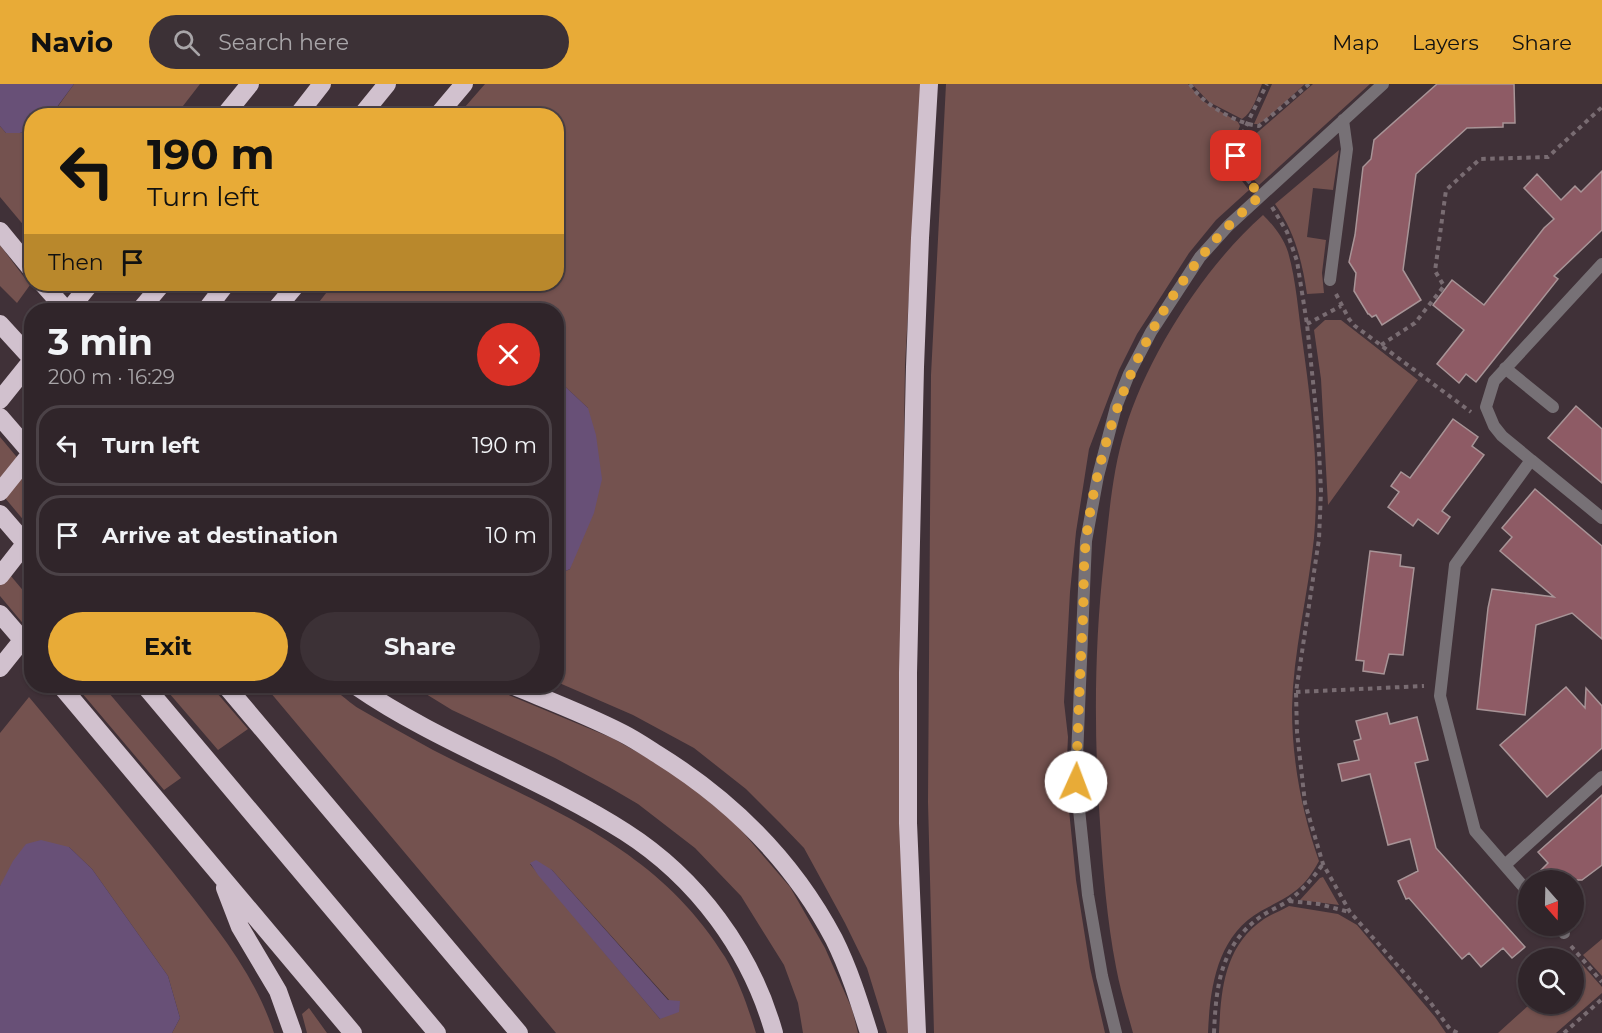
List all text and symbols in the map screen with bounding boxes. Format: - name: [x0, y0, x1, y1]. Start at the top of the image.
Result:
- search box: [149, 15, 569, 69]
- text: Navio: [30, 25, 113, 59]
- icon: search: [170, 26, 203, 59]
- text: Search here: [218, 29, 349, 56]
- text: Map: [1332, 30, 1379, 55]
- text: Layers: [1412, 30, 1479, 55]
- text: Share: [1512, 30, 1572, 55]
- text: 190 m: [147, 128, 275, 180]
- pin: [1210, 130, 1261, 181]
- icon: left: [48, 132, 126, 210]
- icon: arrive: [1219, 139, 1252, 172]
- text: Turn left: [147, 180, 260, 213]
- icon: arrive: [116, 246, 149, 279]
- text: Then: [48, 249, 104, 276]
- text: 3 min: [48, 320, 153, 364]
- button: close: [477, 323, 540, 386]
- text: 200 m · 16:29: [48, 365, 175, 389]
- icon: left: [51, 429, 84, 462]
- text: Turn left: [102, 432, 200, 459]
- text: 190 m: [472, 432, 537, 459]
- icon: arrive: [51, 519, 84, 552]
- text: Arrive at destination: [102, 522, 338, 549]
- text: 10 m: [485, 522, 537, 549]
- button: Exit: [48, 612, 288, 681]
- button: Share: [300, 612, 540, 681]
- position arrow: [1044, 750, 1108, 814]
- north arrow: [1518, 870, 1584, 936]
- map controls: [1518, 870, 1584, 1014]
- button: search: [1518, 948, 1584, 1014]

